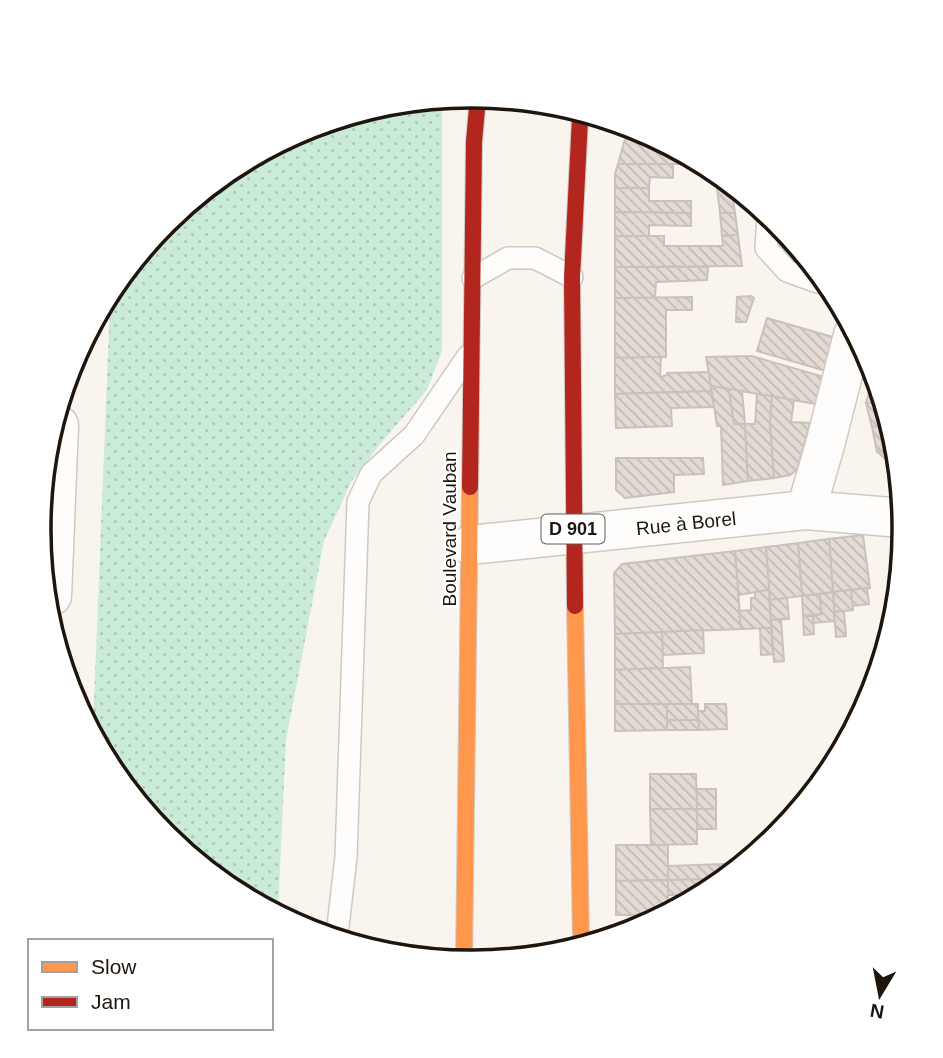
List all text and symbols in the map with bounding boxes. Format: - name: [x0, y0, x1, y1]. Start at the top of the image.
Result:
- street label: Boulevard Vauban: [439, 452, 460, 606]
- street label: Rue à Borel: [635, 508, 737, 539]
- road number: D 901: [542, 514, 604, 544]
- legend: [28, 939, 273, 1030]
- text: Slow: [91, 955, 137, 978]
- north arrow: [845, 960, 915, 1030]
- text: Jam: [91, 990, 131, 1013]
- text: N: [869, 1000, 886, 1023]

